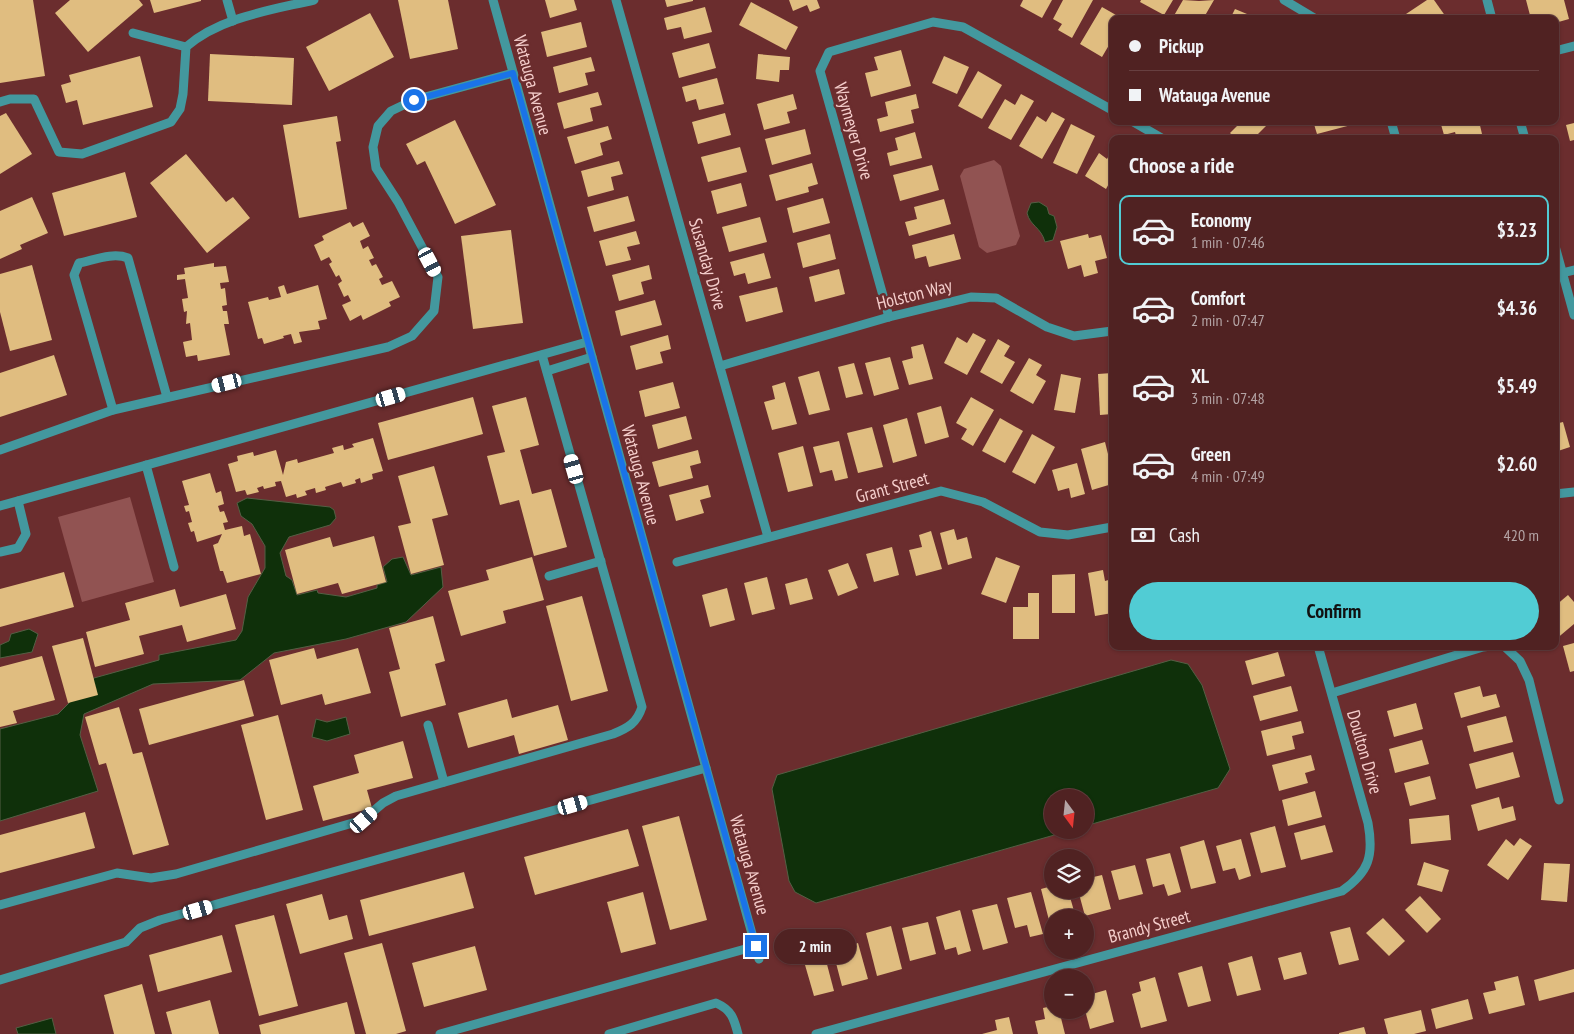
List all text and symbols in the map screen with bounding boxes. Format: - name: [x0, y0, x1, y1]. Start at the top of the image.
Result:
- street label: Watauga Avenue: [509, 33, 557, 137]
- text: Pickup: [1159, 34, 1204, 58]
- street label: Waymeyer Drive: [829, 80, 879, 182]
- text: Watauga Avenue: [1159, 83, 1270, 107]
- route start: [403, 89, 425, 111]
- text: Choose a ride: [1129, 151, 1234, 179]
- icon: car: [1131, 208, 1176, 253]
- text: Economy: [1191, 208, 1251, 232]
- street label: Susanday Drive: [684, 215, 732, 313]
- text: $3.23: [1497, 218, 1537, 242]
- text: 1 min · 07:46: [1191, 232, 1265, 252]
- car: [416, 245, 443, 279]
- street label: Holston Way: [874, 273, 954, 314]
- icon: car: [1131, 286, 1176, 331]
- text: Comfort: [1191, 286, 1245, 310]
- text: $4.36: [1497, 296, 1537, 320]
- text: 2 min · 07:47: [1191, 310, 1265, 330]
- icon: car: [1131, 364, 1176, 409]
- text: XL: [1191, 364, 1209, 388]
- car: [210, 372, 243, 394]
- text: $5.49: [1497, 374, 1537, 398]
- car: [374, 386, 407, 408]
- text: 3 min · 07:48: [1191, 388, 1265, 408]
- street label: Watauga Avenue: [617, 423, 665, 527]
- icon: car: [1131, 442, 1176, 487]
- text: Green: [1191, 442, 1231, 466]
- text: $2.60: [1497, 452, 1537, 476]
- car: [562, 453, 585, 485]
- street label: Grant Street: [853, 466, 931, 508]
- text: 4 min · 07:49: [1191, 466, 1265, 486]
- icon: cash: [1129, 521, 1157, 549]
- text: Cash: [1169, 523, 1200, 547]
- text: 420 m: [1504, 525, 1539, 545]
- button: Confirm: [1129, 582, 1539, 640]
- street label: Doulton Drive: [1342, 707, 1388, 797]
- north arrow: [1044, 789, 1094, 839]
- map controls: [1044, 789, 1094, 1019]
- car: [556, 794, 589, 816]
- car: [347, 804, 380, 836]
- street label: Watauga Avenue: [725, 813, 775, 917]
- button: layers: [1044, 849, 1094, 899]
- car: [181, 899, 214, 921]
- street label: Brandy Street: [1106, 904, 1192, 948]
- button: +: [1044, 909, 1094, 959]
- callout: 2 min: [774, 928, 856, 964]
- route end: [745, 935, 767, 957]
- text: 2 min: [799, 936, 831, 956]
- button: −: [1044, 969, 1094, 1019]

